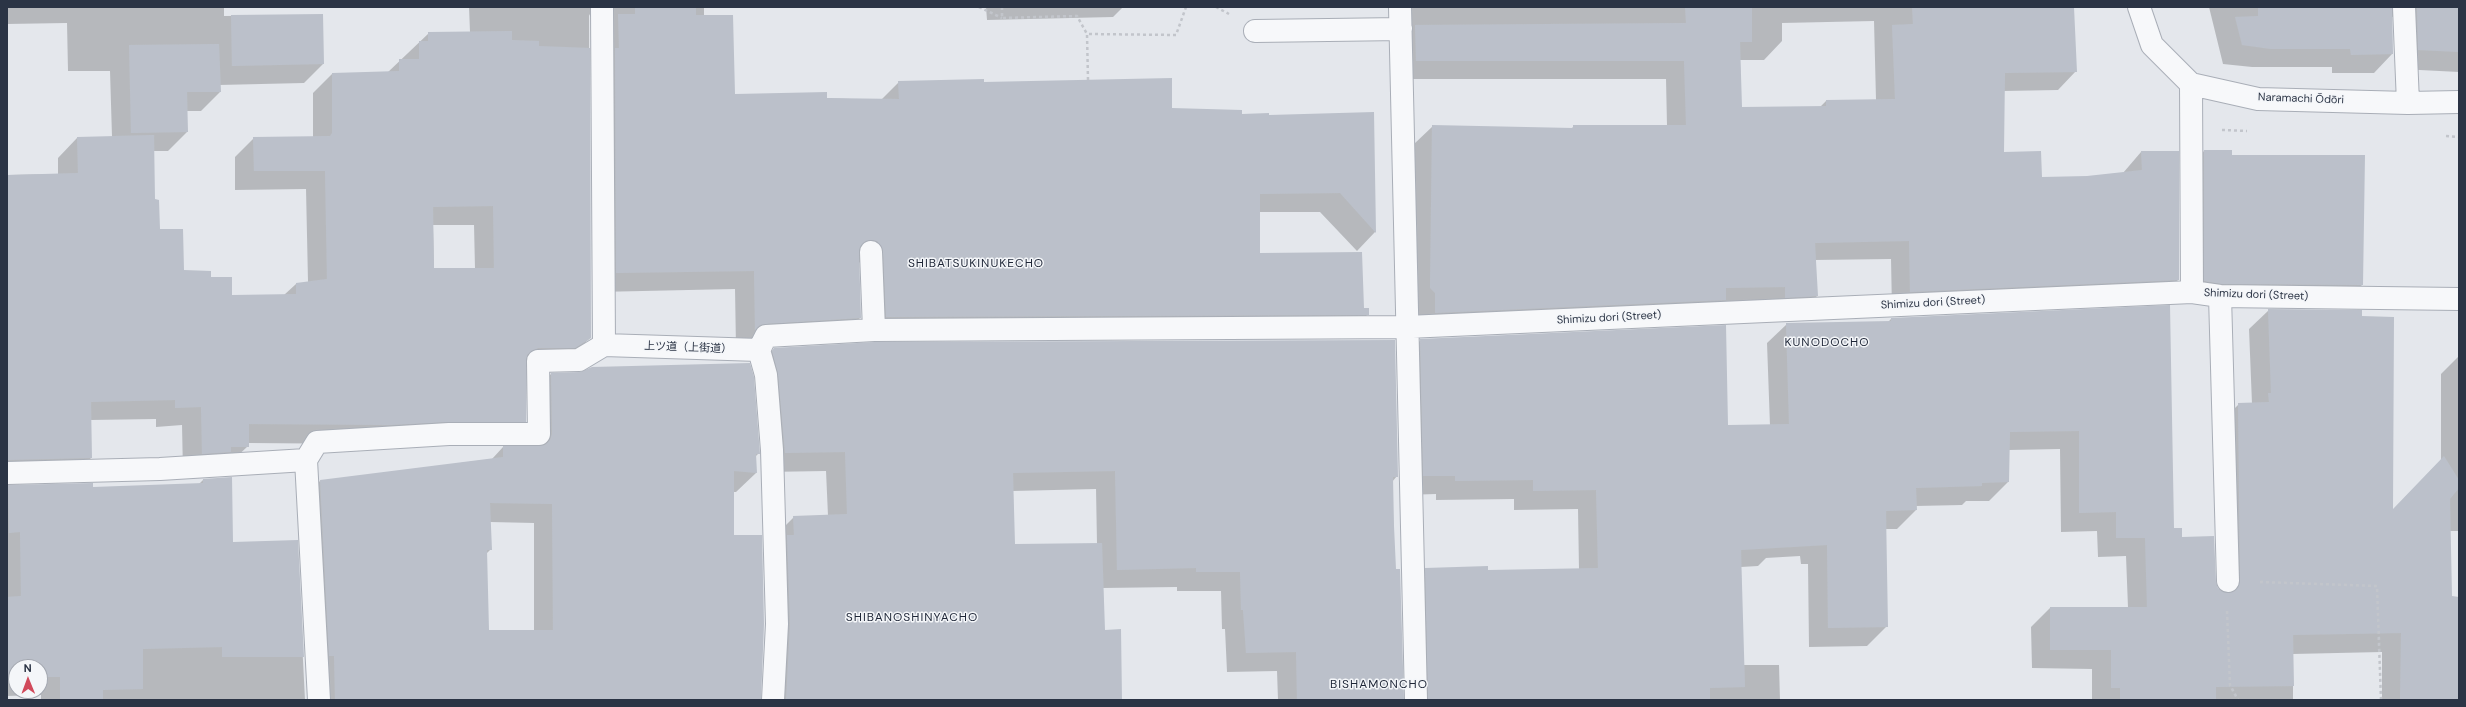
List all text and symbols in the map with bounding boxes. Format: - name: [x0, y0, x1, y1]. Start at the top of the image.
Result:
- street label: Naramachi Ōdōri: [2258, 91, 2344, 107]
- district label: SHIBATSUKINUKECHO: [908, 257, 1044, 271]
- street label: Shimizu dori (Street): [2204, 287, 2308, 303]
- street label: Shimizu dori (Street): [1880, 294, 1986, 312]
- street label: Shimizu dori (Street): [1556, 309, 1662, 327]
- district label: KUNODOCHO: [1784, 336, 1870, 350]
- street label: 上ツ道（上街道）: [644, 340, 732, 356]
- district label: SHIBANOSHINYACHO: [846, 611, 978, 625]
- north arrow: [8, 659, 48, 699]
- text: N: [24, 661, 32, 675]
- district label: BISHAMONCHO: [1330, 678, 1428, 692]

